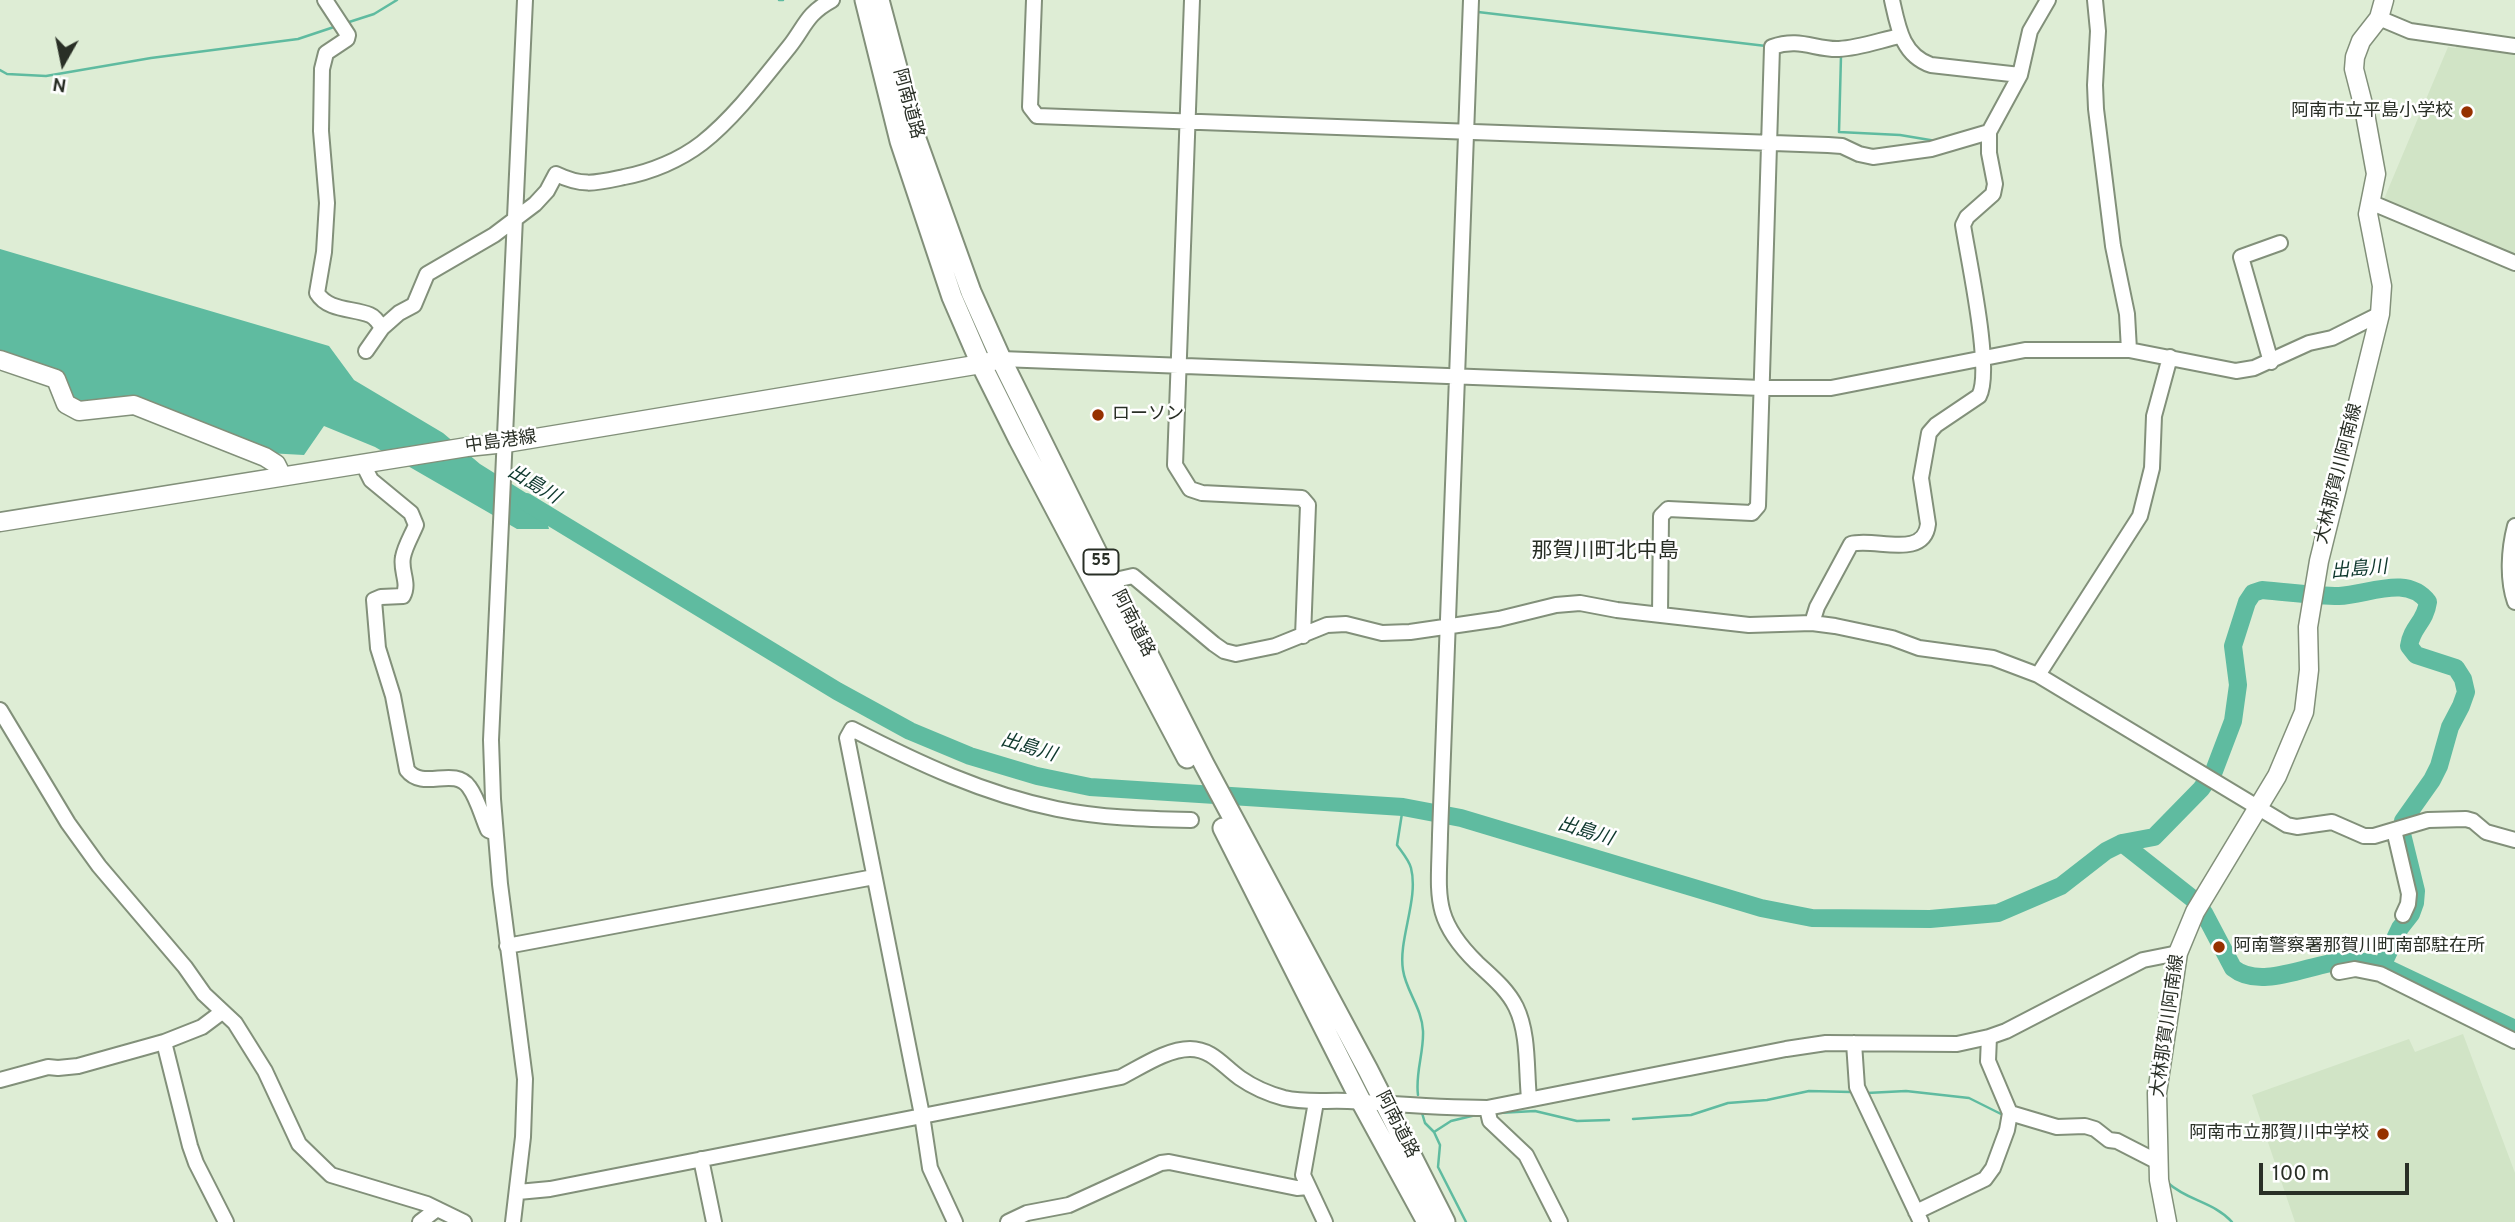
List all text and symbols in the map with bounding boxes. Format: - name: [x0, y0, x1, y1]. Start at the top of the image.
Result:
- north arrow: [28, 28, 98, 98]
- street label: 阿南道路: [887, 66, 927, 142]
- text: N: [51, 71, 68, 97]
- place label: 阿南市立平島小学校: [2291, 101, 2453, 123]
- marker: 阿南市立平島小学校: [2459, 104, 2475, 120]
- street label: 大林那賀川阿南線: [2312, 402, 2368, 546]
- place label: ローソン: [1112, 404, 1184, 426]
- marker: ローソン: [1090, 407, 1106, 423]
- street label: 中島港線: [464, 427, 538, 459]
- water label: 出島川: [503, 462, 563, 510]
- district label: 那賀川町北中島: [1532, 540, 1678, 566]
- road number: 55: [1084, 550, 1118, 575]
- water label: 出島川: [2330, 557, 2388, 585]
- street label: 阿南道路: [1106, 587, 1158, 661]
- water label: 出島川: [997, 730, 1059, 768]
- water label: 出島川: [1554, 814, 1616, 852]
- place label: 阿南警察署那賀川町南部駐在所: [2233, 936, 2485, 958]
- marker: 阿南警察署那賀川町南部駐在所: [2211, 939, 2227, 955]
- street label: 大林那賀川阿南線: [2148, 953, 2190, 1099]
- street label: 阿南道路: [1370, 1088, 1422, 1162]
- place label: 阿南市立那賀川中学校: [2189, 1123, 2369, 1145]
- marker: 阿南市立那賀川中学校: [2375, 1126, 2391, 1142]
- scale bar: [2263, 1148, 2414, 1192]
- text: 100 m: [2272, 1161, 2329, 1188]

